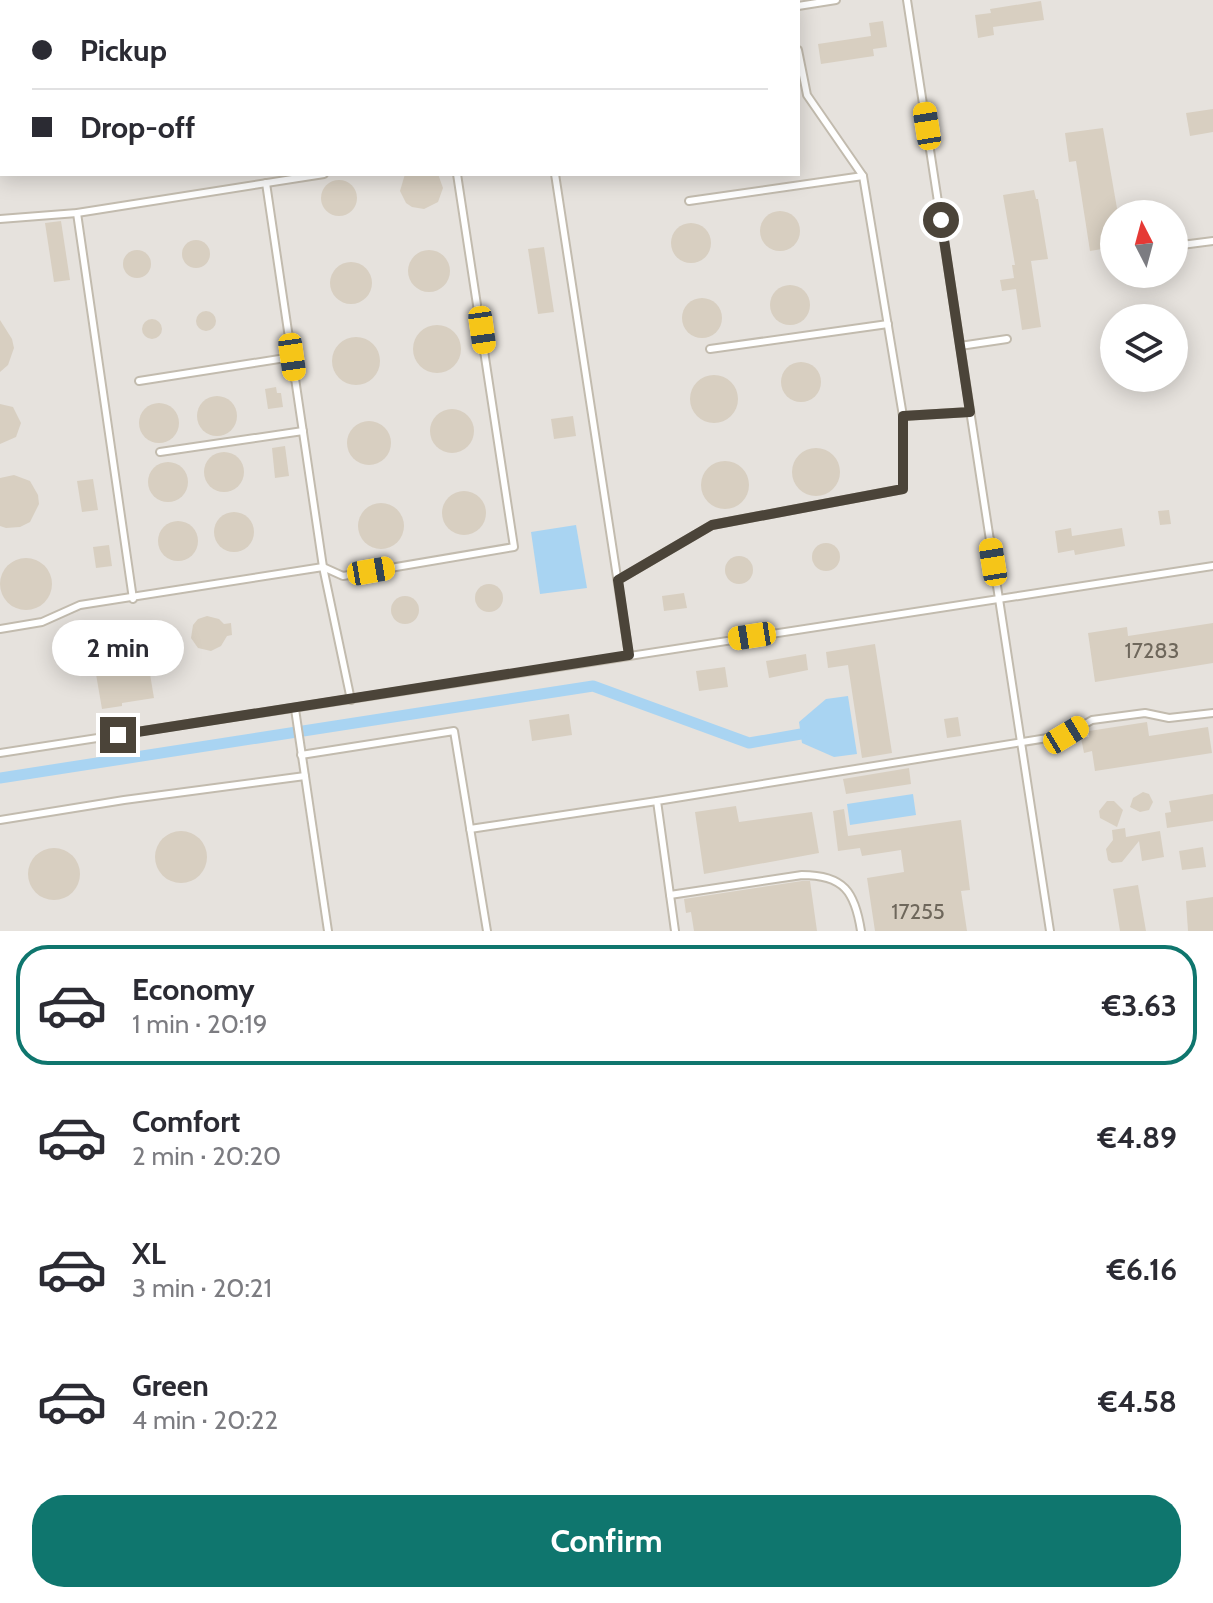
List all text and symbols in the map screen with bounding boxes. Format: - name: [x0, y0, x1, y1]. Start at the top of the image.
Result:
- text: Pickup: [80, 32, 167, 69]
- car: [911, 100, 943, 152]
- text: Drop-off: [80, 109, 195, 146]
- north arrow: [1100, 200, 1188, 288]
- map controls: [1100, 200, 1188, 392]
- route start: [923, 202, 959, 238]
- button: layers: [1100, 304, 1188, 392]
- car: [467, 305, 497, 355]
- car: [277, 332, 307, 382]
- car: [977, 536, 1009, 588]
- car: [345, 555, 397, 587]
- callout: 2 min: [52, 619, 184, 675]
- car: [726, 620, 778, 652]
- text: 2 min: [87, 632, 149, 664]
- house number: 17283: [1125, 637, 1180, 664]
- car: [1039, 712, 1093, 758]
- route end: [100, 717, 136, 753]
- house number: 17255: [891, 898, 945, 925]
- icon: car: [36, 969, 108, 1041]
- text: Economy: [132, 971, 255, 1008]
- text: €3.63: [1102, 987, 1177, 1024]
- text: 1 min · 20:19: [132, 1008, 268, 1040]
- icon: car: [36, 1101, 108, 1173]
- text: Comfort: [132, 1103, 240, 1140]
- text: €4.89: [1097, 1119, 1177, 1156]
- text: 2 min · 20:20: [132, 1140, 281, 1172]
- icon: car: [36, 1233, 108, 1305]
- text: XL: [132, 1235, 166, 1272]
- text: €6.16: [1107, 1251, 1177, 1288]
- text: 3 min · 20:21: [132, 1272, 272, 1304]
- icon: car: [36, 1365, 108, 1437]
- text: Green: [132, 1367, 209, 1404]
- text: €4.58: [1098, 1383, 1177, 1420]
- text: 4 min · 20:22: [132, 1404, 278, 1436]
- button: Confirm: [32, 1495, 1181, 1587]

